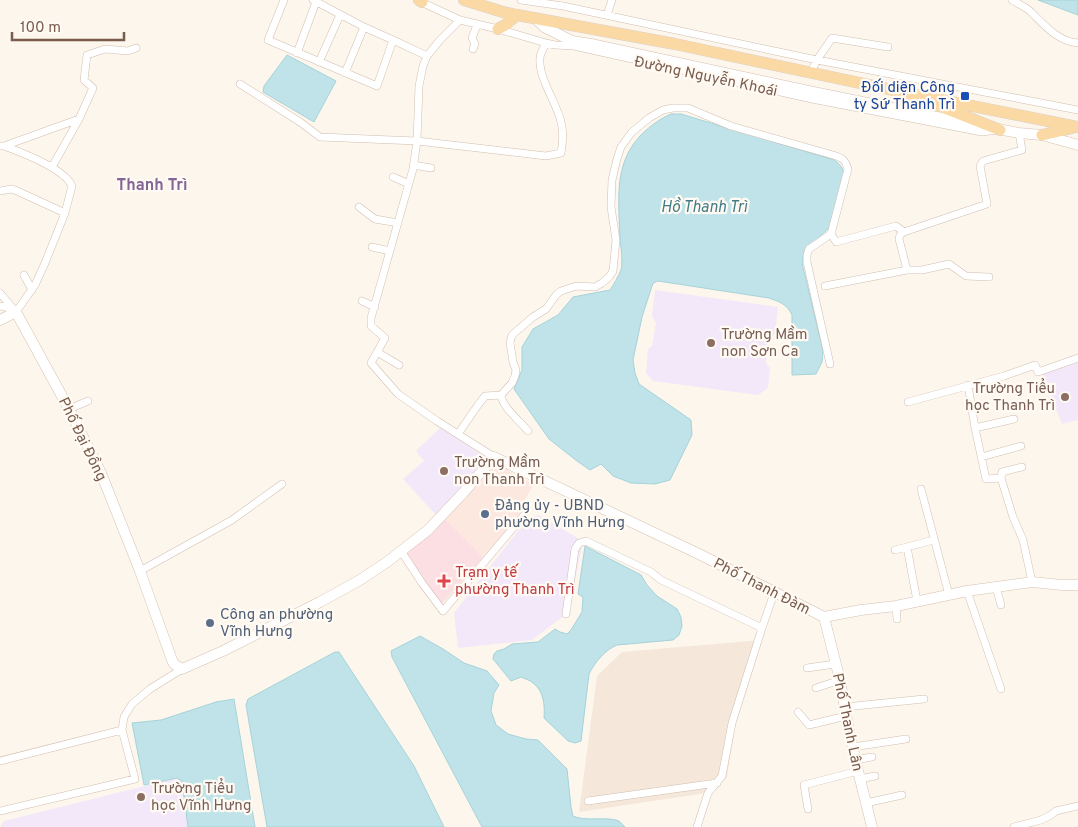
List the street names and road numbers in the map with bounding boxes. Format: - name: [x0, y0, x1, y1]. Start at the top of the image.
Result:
- street label: Đường Nguyễn Khoái: [632, 51, 779, 102]
- street label: Phố Đại Đồng: [53, 394, 111, 485]
- street label: Phố Thanh Đàm: [710, 554, 813, 620]
- street label: Phố Thanh Lân: [827, 671, 867, 773]

